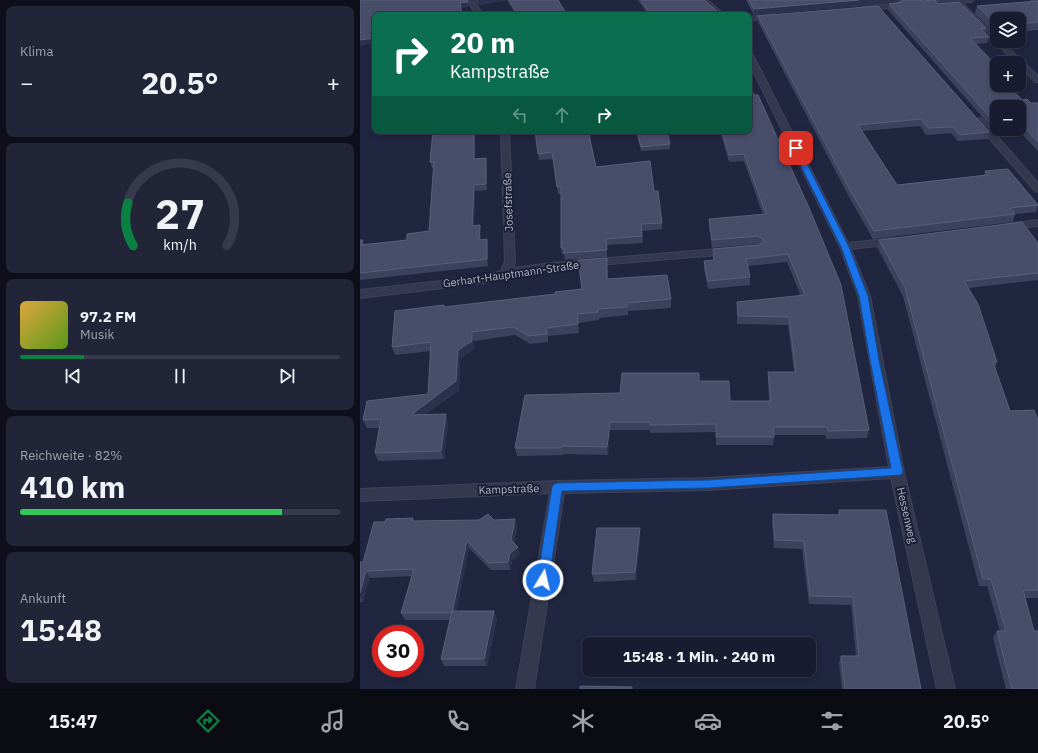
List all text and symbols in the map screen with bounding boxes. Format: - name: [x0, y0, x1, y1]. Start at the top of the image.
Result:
- map controls: [990, 12, 1026, 136]
- button: layers: [990, 12, 1026, 48]
- text: 20 m: [450, 24, 515, 61]
- icon: right: [384, 28, 436, 80]
- text: Klima: [20, 43, 53, 60]
- button: +: [990, 56, 1026, 92]
- text: Kampstraße: [450, 60, 549, 83]
- text: 20.5°: [141, 63, 219, 102]
- text: −: [20, 68, 33, 97]
- text: +: [327, 68, 340, 97]
- button: −: [990, 100, 1026, 136]
- icon: left: [509, 104, 531, 126]
- icon: ahead: [551, 104, 573, 126]
- icon: right: [593, 104, 615, 126]
- pin: [779, 131, 813, 165]
- icon: arrive: [785, 137, 807, 159]
- street label: Josefstraße: [500, 172, 516, 232]
- text: 27: [155, 186, 205, 240]
- text: km/h: [163, 234, 197, 253]
- street label: Gerhart-Hauptmann-Straße: [442, 258, 580, 290]
- text: 97.2 FM: [80, 307, 136, 326]
- text: Musik: [80, 326, 114, 343]
- icon: previous: [62, 365, 84, 387]
- icon: pause: [169, 365, 191, 387]
- icon: next: [276, 365, 298, 387]
- text: Reichweite · 82%: [20, 447, 122, 464]
- text: 410 km: [20, 467, 125, 506]
- street label: Kampstraße: [478, 481, 540, 497]
- street label: Hessenweg: [894, 486, 920, 544]
- position arrow: [522, 559, 564, 601]
- text: Ankunft: [20, 590, 66, 607]
- text: 15:48: [20, 610, 102, 649]
- speed limit sign: 30: [372, 625, 424, 677]
- text: 15:48 · 1 Min. · 240 m: [623, 647, 775, 666]
- icon: directions: [194, 707, 222, 735]
- icon: music: [319, 707, 347, 735]
- icon: phone: [444, 707, 472, 735]
- icon: climate: [569, 707, 597, 735]
- icon: car: [694, 707, 722, 735]
- icon: filters: [818, 707, 846, 735]
- text: 15:47: [48, 710, 98, 733]
- text: 20.5°: [943, 710, 990, 733]

